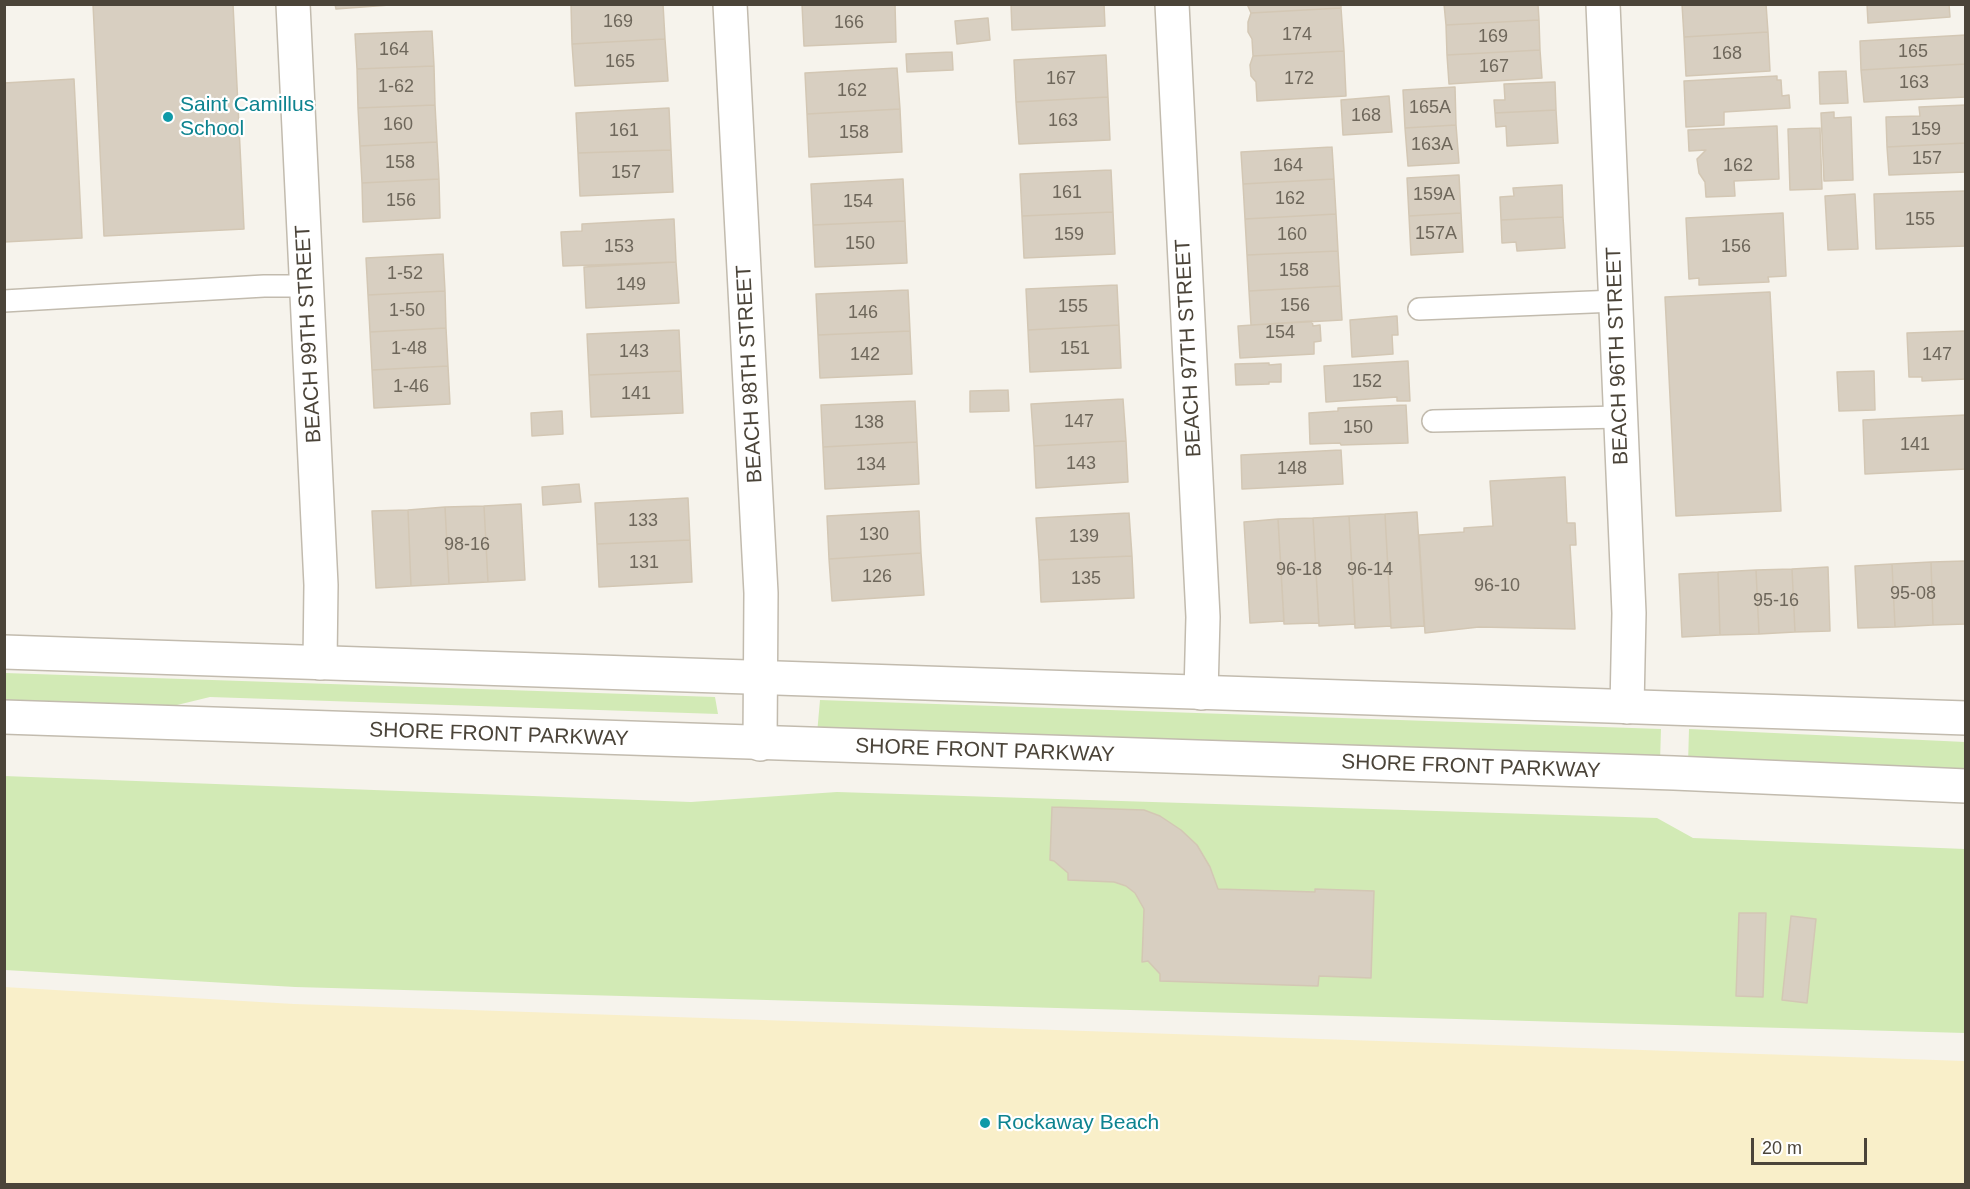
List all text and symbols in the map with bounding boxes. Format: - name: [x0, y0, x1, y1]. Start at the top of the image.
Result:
- house number: 169: [603, 11, 633, 33]
- house number: 166: [834, 12, 864, 34]
- house number: 174: [1282, 24, 1312, 46]
- house number: 169: [1478, 26, 1508, 48]
- house number: 164: [379, 39, 409, 61]
- house number: 165: [1898, 41, 1928, 63]
- house number: 168: [1712, 43, 1742, 65]
- house number: 165: [605, 51, 635, 73]
- house number: 167: [1479, 56, 1509, 78]
- house number: 167: [1046, 68, 1076, 90]
- house number: 172: [1284, 68, 1314, 90]
- house number: 163: [1899, 72, 1929, 94]
- house number: 1-62: [378, 76, 414, 98]
- house number: 162: [837, 80, 867, 102]
- place label: Saint Camillus School: [180, 92, 314, 142]
- house number: 165A: [1409, 97, 1451, 119]
- house number: 168: [1351, 105, 1381, 127]
- marker: Saint Camillus School: [161, 110, 175, 124]
- house number: 163: [1048, 110, 1078, 132]
- house number: 160: [383, 114, 413, 136]
- house number: 159: [1911, 119, 1941, 141]
- house number: 161: [609, 120, 639, 142]
- house number: 158: [839, 122, 869, 144]
- house number: 163A: [1411, 134, 1453, 156]
- house number: 157: [1912, 148, 1942, 170]
- house number: 158: [385, 152, 415, 174]
- house number: 164: [1273, 155, 1303, 177]
- house number: 162: [1723, 155, 1753, 177]
- house number: 157: [611, 162, 641, 184]
- house number: 161: [1052, 182, 1082, 204]
- house number: 159A: [1413, 184, 1455, 206]
- house number: 162: [1275, 188, 1305, 210]
- house number: 156: [386, 190, 416, 212]
- house number: 154: [843, 191, 873, 213]
- house number: 155: [1905, 209, 1935, 231]
- house number: 157A: [1415, 223, 1457, 245]
- street label: BEACH 99TH STREET: [291, 224, 327, 444]
- house number: 159: [1054, 224, 1084, 246]
- house number: 160: [1277, 224, 1307, 246]
- house number: 150: [845, 233, 875, 255]
- house number: 153: [604, 236, 634, 258]
- house number: 156: [1721, 236, 1751, 258]
- street label: BEACH 97TH STREET: [1171, 238, 1207, 458]
- street label: BEACH 96TH STREET: [1602, 247, 1634, 465]
- house number: 158: [1279, 260, 1309, 282]
- house number: 1-52: [387, 263, 423, 285]
- street label: BEACH 98TH STREET: [732, 264, 768, 484]
- house number: 149: [616, 274, 646, 296]
- house number: 156: [1280, 295, 1310, 317]
- house number: 155: [1058, 296, 1088, 318]
- house number: 1-50: [389, 300, 425, 322]
- house number: 146: [848, 302, 878, 324]
- house number: 154: [1265, 322, 1295, 344]
- house number: 1-48: [391, 338, 427, 360]
- house number: 151: [1060, 338, 1090, 360]
- house number: 143: [619, 341, 649, 363]
- house number: 142: [850, 344, 880, 366]
- house number: 147: [1922, 344, 1952, 366]
- house number: 152: [1352, 371, 1382, 393]
- house number: 1-46: [393, 376, 429, 398]
- house number: 141: [621, 383, 651, 405]
- house number: 147: [1064, 411, 1094, 433]
- house number: 138: [854, 412, 884, 434]
- house number: 150: [1343, 417, 1373, 439]
- house number: 141: [1900, 434, 1930, 456]
- house number: 143: [1066, 453, 1096, 475]
- house number: 134: [856, 454, 886, 476]
- house number: 148: [1277, 458, 1307, 480]
- house number: 133: [628, 510, 658, 532]
- house number: 130: [859, 524, 889, 546]
- house number: 139: [1069, 526, 1099, 548]
- house number: 98-16: [444, 534, 490, 556]
- house number: 131: [629, 552, 659, 574]
- house number: 96-18: [1276, 559, 1322, 581]
- house number: 96-14: [1347, 559, 1393, 581]
- house number: 126: [862, 566, 892, 588]
- house number: 135: [1071, 568, 1101, 590]
- house number: 96-10: [1474, 575, 1520, 597]
- house number: 95-08: [1890, 583, 1936, 605]
- house number: 95-16: [1753, 590, 1799, 612]
- street label: SHORE FRONT PARKWAY: [369, 718, 629, 752]
- street label: SHORE FRONT PARKWAY: [855, 734, 1115, 768]
- street label: SHORE FRONT PARKWAY: [1341, 750, 1601, 784]
- place label: Rockaway Beach: [997, 1110, 1159, 1136]
- marker: Rockaway Beach: [978, 1116, 992, 1130]
- scale bar: [1754, 1126, 1870, 1164]
- text: 20 m: [1762, 1138, 1802, 1158]

